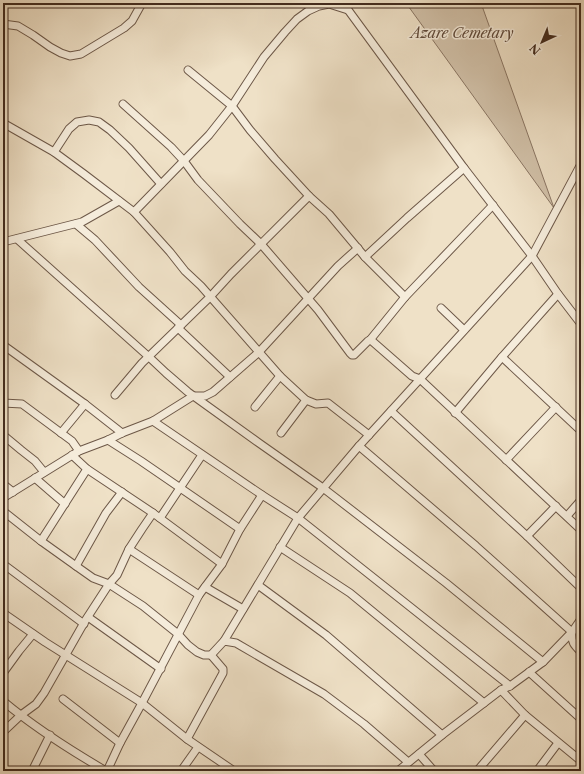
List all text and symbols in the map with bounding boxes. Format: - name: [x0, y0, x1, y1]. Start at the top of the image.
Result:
- north arrow: [522, 22, 562, 62]
- park label: Azare Cemetary: [409, 24, 513, 42]
- text: N: [526, 41, 543, 58]

